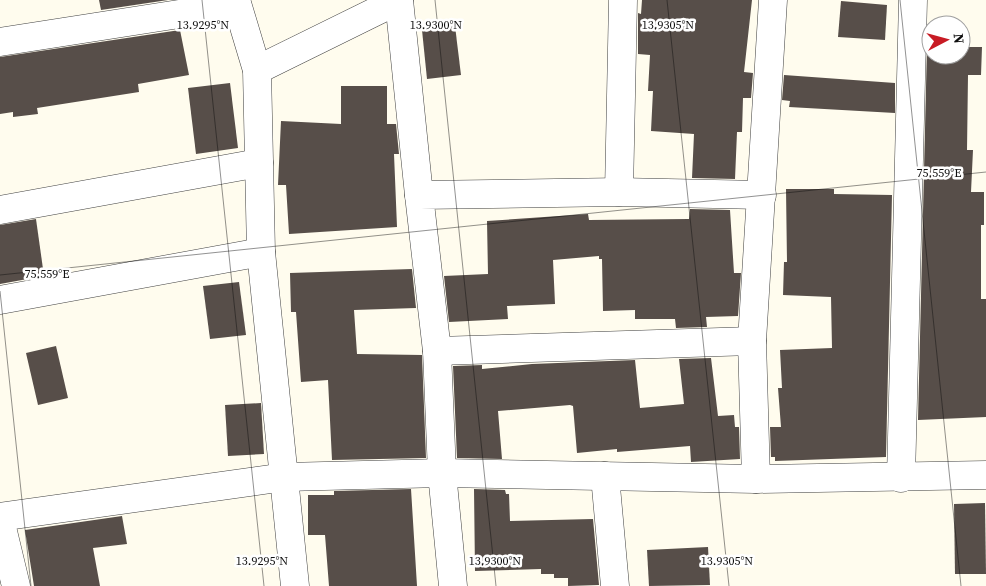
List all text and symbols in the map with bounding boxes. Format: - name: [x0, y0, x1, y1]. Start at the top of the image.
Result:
- north arrow: [921, 15, 971, 65]
- text: 13.9295°N: [177, 17, 229, 33]
- text: 13.9300°N: [410, 17, 462, 33]
- text: 13.9305°N: [642, 17, 694, 33]
- text: N: [948, 33, 969, 45]
- text: 75.559°E: [917, 165, 961, 181]
- text: 75.559°E: [25, 266, 69, 282]
- text: 13.9295°N: [236, 553, 288, 569]
- text: 13.9300°N: [469, 553, 521, 569]
- text: 13.9305°N: [701, 553, 753, 569]

